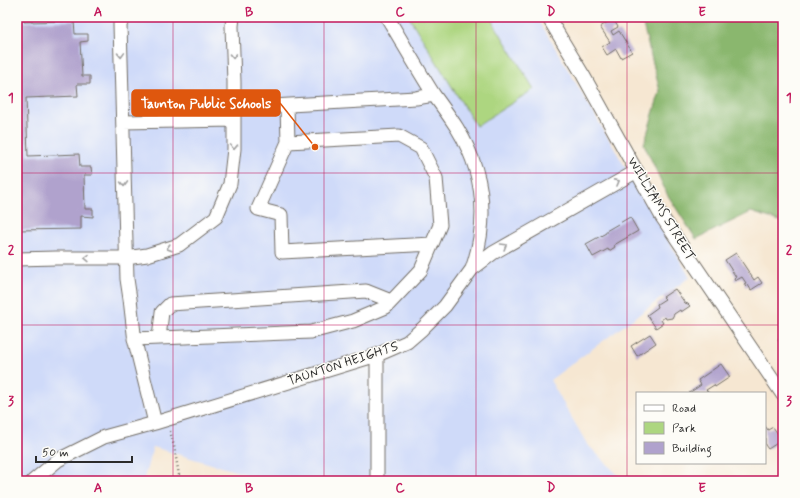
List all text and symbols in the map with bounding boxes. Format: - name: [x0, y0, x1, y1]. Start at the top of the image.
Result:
- text: A: [94, 4, 102, 21]
- text: B: [245, 4, 254, 21]
- text: C: [395, 4, 405, 21]
- text: D: [547, 4, 556, 21]
- text: E: [698, 4, 706, 21]
- one-way arrow: [117, 52, 125, 58]
- one-way arrow: [229, 53, 238, 59]
- text: 1: [8, 90, 14, 107]
- callout: Taunton Public Schools: [132, 90, 280, 116]
- text: 1: [786, 90, 792, 107]
- text: Taunton Public Schools: [141, 95, 272, 113]
- one-way arrow: [230, 144, 238, 150]
- street label: WILLIAMS STREET: [623, 154, 699, 264]
- one-way arrow: [613, 180, 620, 187]
- one-way arrow: [120, 181, 129, 188]
- text: 2: [8, 242, 15, 259]
- text: 2: [786, 242, 793, 259]
- one-way arrow: [165, 243, 172, 252]
- one-way arrow: [500, 244, 507, 251]
- one-way arrow: [84, 254, 90, 262]
- street label: TAUNTON HEIGHTS: [285, 338, 401, 390]
- legend: [636, 392, 766, 464]
- text: 3: [8, 393, 14, 410]
- text: 3: [786, 393, 792, 410]
- text: Road: [672, 401, 696, 417]
- text: Park: [672, 421, 696, 437]
- scale bar: [36, 438, 132, 464]
- text: Building: [672, 441, 712, 458]
- text: 50 m: [42, 445, 69, 461]
- text: A: [94, 480, 102, 497]
- text: B: [245, 480, 254, 497]
- text: C: [395, 480, 405, 497]
- text: D: [547, 480, 556, 497]
- text: E: [698, 480, 706, 497]

